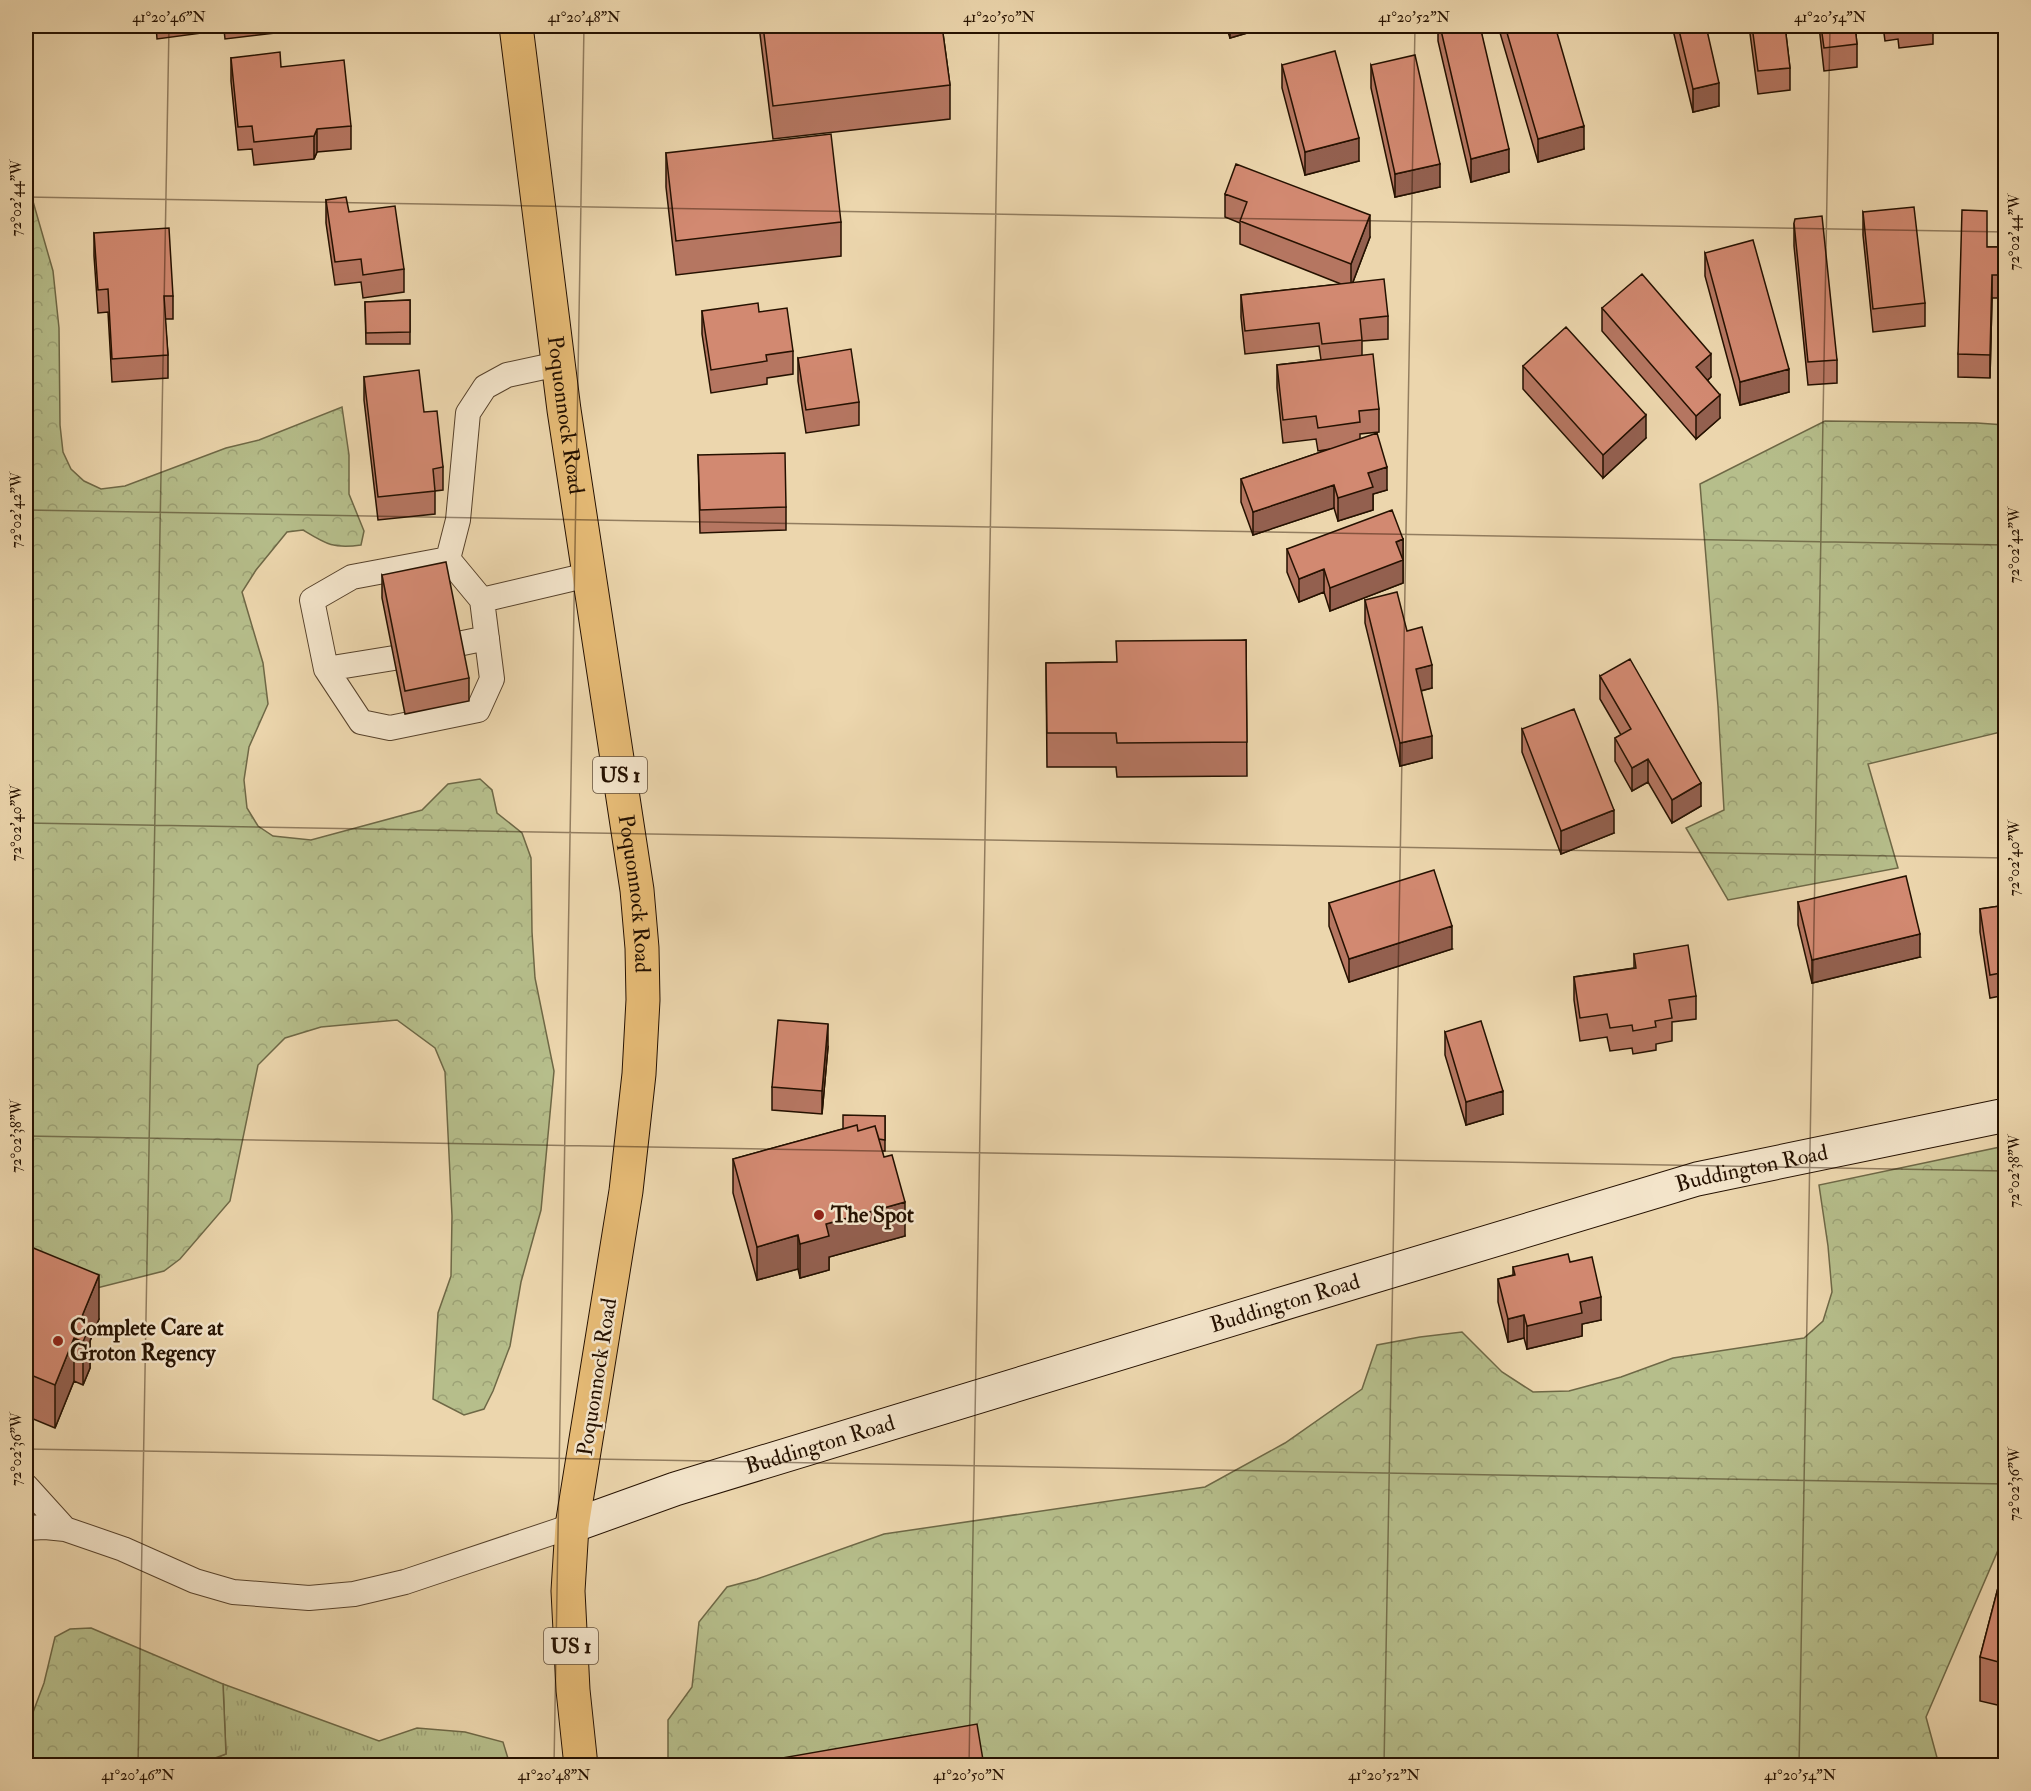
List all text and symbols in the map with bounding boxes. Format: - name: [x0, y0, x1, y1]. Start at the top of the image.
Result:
- text: 41°20'46"N: [132, 8, 206, 27]
- text: 41°20'48"N: [548, 8, 621, 27]
- text: 41°20'50"N: [963, 8, 1036, 27]
- text: 41°20'52"N: [1378, 8, 1451, 27]
- text: 41°20'54"N: [1794, 8, 1867, 27]
- text: 72°02'44"W: [7, 159, 26, 236]
- text: 72°02'44"W: [2005, 193, 2024, 270]
- street label: Poquonnock Road: [541, 334, 591, 496]
- text: 72°02'42"W: [7, 471, 26, 548]
- text: 72°02'42"W: [2005, 506, 2024, 583]
- road number: US 1: [593, 757, 647, 793]
- text: 72°02'40"W: [7, 784, 26, 861]
- street label: Poquonnock Road: [612, 812, 656, 973]
- text: 72°02'40"W: [2005, 819, 2024, 896]
- text: 72°02'38"W: [7, 1099, 26, 1173]
- text: 72°02'38"W: [2005, 1134, 2024, 1208]
- street label: Buddington Road: [1672, 1138, 1830, 1199]
- place label: The Spot: [830, 1201, 915, 1230]
- marker: The Spot: [812, 1208, 826, 1222]
- street label: Buddington Road: [1207, 1267, 1363, 1339]
- street label: Poquonnock Road: [571, 1296, 623, 1458]
- place label: Complete Care at Groton Regency: [70, 1314, 224, 1368]
- marker: Complete Care at Groton Regency: [51, 1334, 65, 1348]
- street label: Buddington Road: [742, 1409, 898, 1481]
- text: 72°02'36"W: [7, 1411, 26, 1486]
- text: 72°02'36"W: [2005, 1446, 2024, 1521]
- road number: US 1: [544, 1628, 598, 1664]
- text: 41°20'46"N: [101, 1766, 175, 1785]
- text: 41°20'48"N: [518, 1766, 591, 1785]
- text: 41°20'50"N: [933, 1766, 1006, 1785]
- text: 41°20'52"N: [1348, 1766, 1421, 1785]
- text: 41°20'54"N: [1764, 1766, 1837, 1785]

